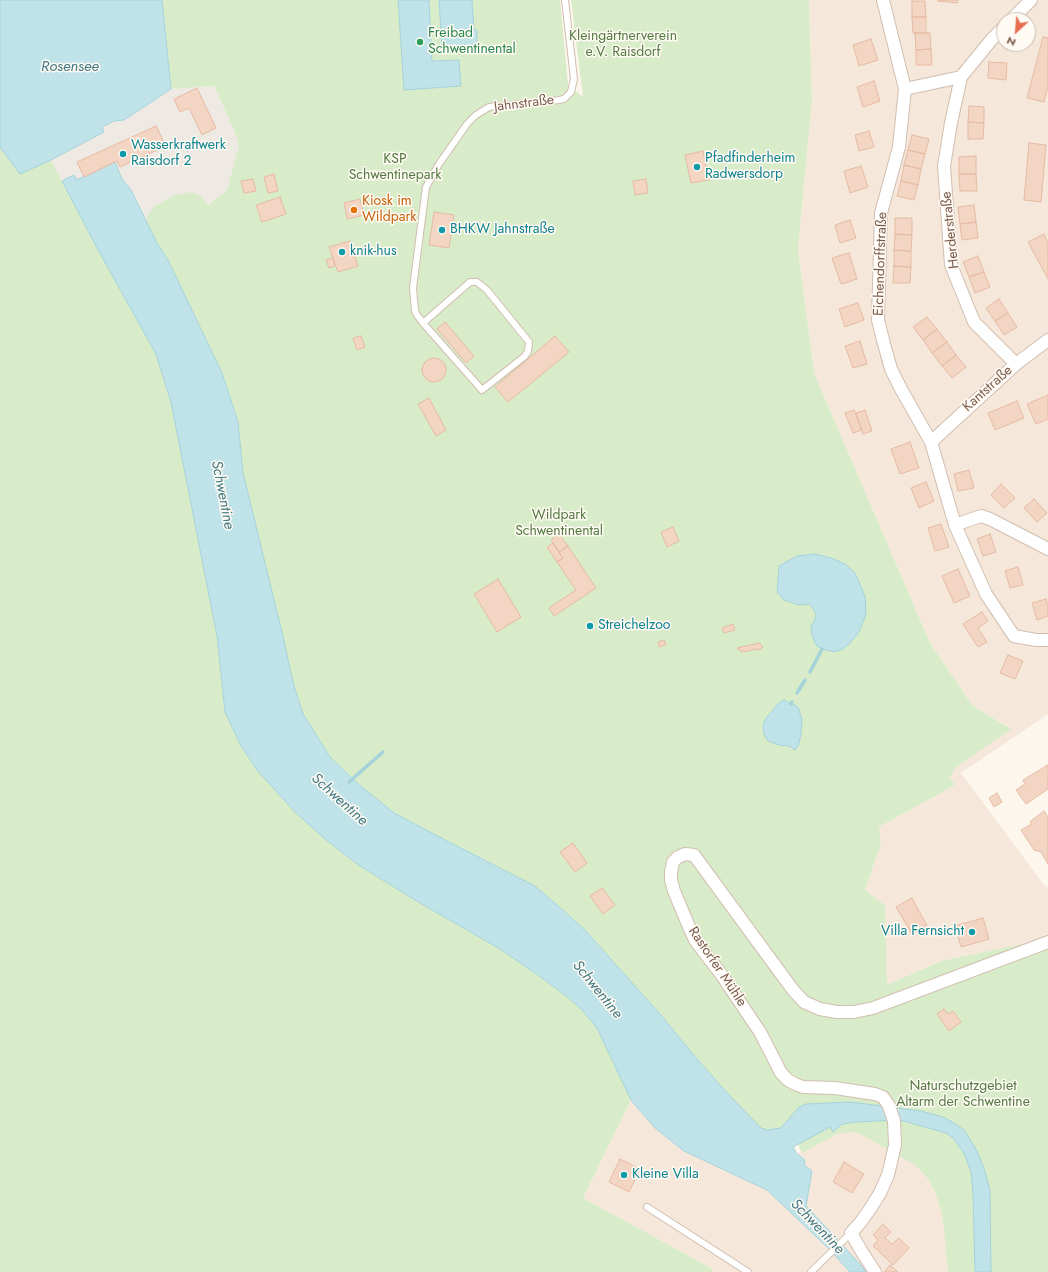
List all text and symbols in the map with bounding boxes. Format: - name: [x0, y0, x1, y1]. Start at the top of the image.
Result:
- north arrow: [996, 12, 1036, 52]
- place label: Freibad Schwentinental: [428, 26, 516, 58]
- park label: Kleingärtnerverein e.V. Raisdorf: [569, 29, 677, 62]
- text: N: [1004, 33, 1019, 51]
- marker: Freibad Schwentinental: [415, 37, 425, 47]
- water label: Rosensee: [41, 58, 99, 76]
- street label: Jahnstraße: [493, 92, 555, 116]
- place label: Wasserkraftwerk Raisdorf 2: [131, 138, 226, 170]
- marker: Wasserkraftwerk Raisdorf 2: [118, 149, 128, 159]
- place label: Pfadfinderheim Radwersdorp: [705, 151, 795, 184]
- park label: KSP Schwentinepark: [349, 152, 441, 184]
- marker: Pfadfinderheim Radwersdorp: [692, 162, 702, 172]
- street label: Herderstraße: [939, 190, 963, 270]
- place label: Kiosk im Wildpark: [362, 194, 416, 226]
- marker: Kiosk im Wildpark: [349, 205, 359, 215]
- street label: Eichendorffstraße: [871, 212, 891, 316]
- place label: BHKW Jahnstraße: [450, 222, 555, 238]
- marker: BHKW Jahnstraße: [437, 225, 447, 235]
- place label: knik-hus: [350, 244, 397, 260]
- marker: knik-hus: [337, 247, 347, 257]
- street label: Kantstraße: [960, 362, 1016, 416]
- water label: Schwentine: [207, 459, 237, 531]
- park label: Wildpark Schwentinental: [515, 508, 603, 540]
- place label: Streichelzoo: [598, 618, 670, 634]
- marker: Streichelzoo: [585, 621, 595, 631]
- water label: Schwentine: [307, 770, 371, 830]
- street label: Rastorfer Mühle: [684, 924, 750, 1010]
- place label: Villa Fernsicht: [881, 924, 964, 940]
- marker: Villa Fernsicht: [967, 927, 977, 937]
- water label: Schwentine: [568, 957, 626, 1023]
- park label: Naturschutzgebiet Altarm der Schwentine: [896, 1079, 1030, 1112]
- place label: Kleine Villa: [632, 1167, 699, 1183]
- marker: Kleine Villa: [619, 1170, 629, 1180]
- water label: Schwentine: [786, 1196, 848, 1258]

